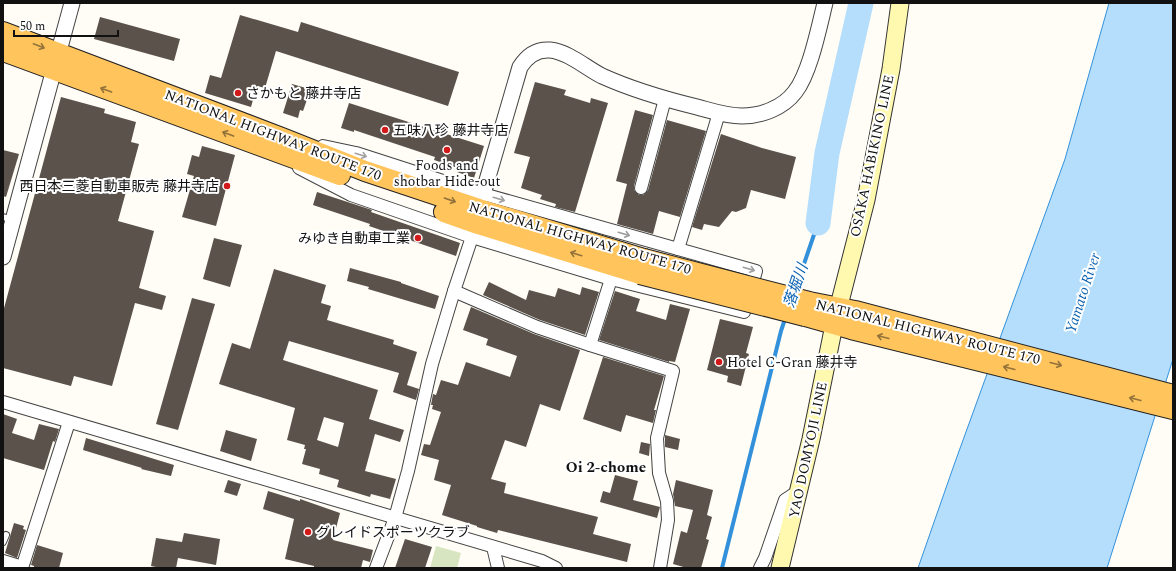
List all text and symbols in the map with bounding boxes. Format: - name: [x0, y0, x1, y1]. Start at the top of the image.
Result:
- scale bar: [14, 12, 118, 38]
- text: 50 m: [20, 17, 45, 36]
- one-way arrow: [33, 43, 45, 51]
- street label: OSAKA HABIKINO LINE: [845, 73, 899, 239]
- place label: さかもと 藤井寺店: [246, 83, 361, 104]
- street label: NATIONAL HIGHWAY ROUTE 170: [162, 84, 384, 186]
- one-way arrow: [101, 85, 113, 93]
- marker: さかもと 藤井寺店: [233, 88, 243, 98]
- place label: 五味八珍 藤井寺店: [393, 120, 509, 141]
- marker: 五味八珍 藤井寺店: [380, 125, 390, 135]
- one-way arrow: [223, 130, 235, 138]
- marker: Foods and shotbar Hide-out: [442, 145, 452, 155]
- one-way arrow: [355, 152, 368, 159]
- place label: Foods and shotbar Hide-out: [394, 155, 500, 192]
- place label: 西日本三菱自動車販売 藤井寺店: [20, 176, 219, 197]
- marker: 西日本三菱自動車販売 藤井寺店: [222, 181, 232, 191]
- one-way arrow: [492, 195, 505, 203]
- one-way arrow: [443, 196, 455, 204]
- street label: NATIONAL HIGHWAY ROUTE 170: [466, 196, 694, 280]
- place label: みゆき自動車工業: [298, 228, 410, 249]
- one-way arrow: [617, 231, 630, 238]
- marker: みゆき自動車工業: [413, 233, 423, 243]
- water label: Yamato River: [1059, 249, 1107, 336]
- one-way arrow: [570, 250, 583, 257]
- water label: 落堀川: [778, 259, 815, 311]
- one-way arrow: [742, 266, 755, 273]
- street label: NATIONAL HIGHWAY ROUTE 170: [814, 294, 1042, 370]
- one-way arrow: [877, 333, 890, 340]
- place label: Hotel C-Gran 藤井寺: [727, 352, 858, 373]
- marker: Hotel C-Gran 藤井寺: [714, 357, 724, 367]
- one-way arrow: [1049, 361, 1062, 368]
- one-way arrow: [1003, 364, 1016, 371]
- street label: YAO DOMYOJI LINE: [783, 380, 833, 520]
- one-way arrow: [1129, 395, 1142, 403]
- district label: Oi 2-chome: [566, 456, 646, 479]
- place label: グレイドスポーツクラブ: [316, 522, 470, 543]
- marker: グレイドスポーツクラブ: [303, 527, 313, 537]

